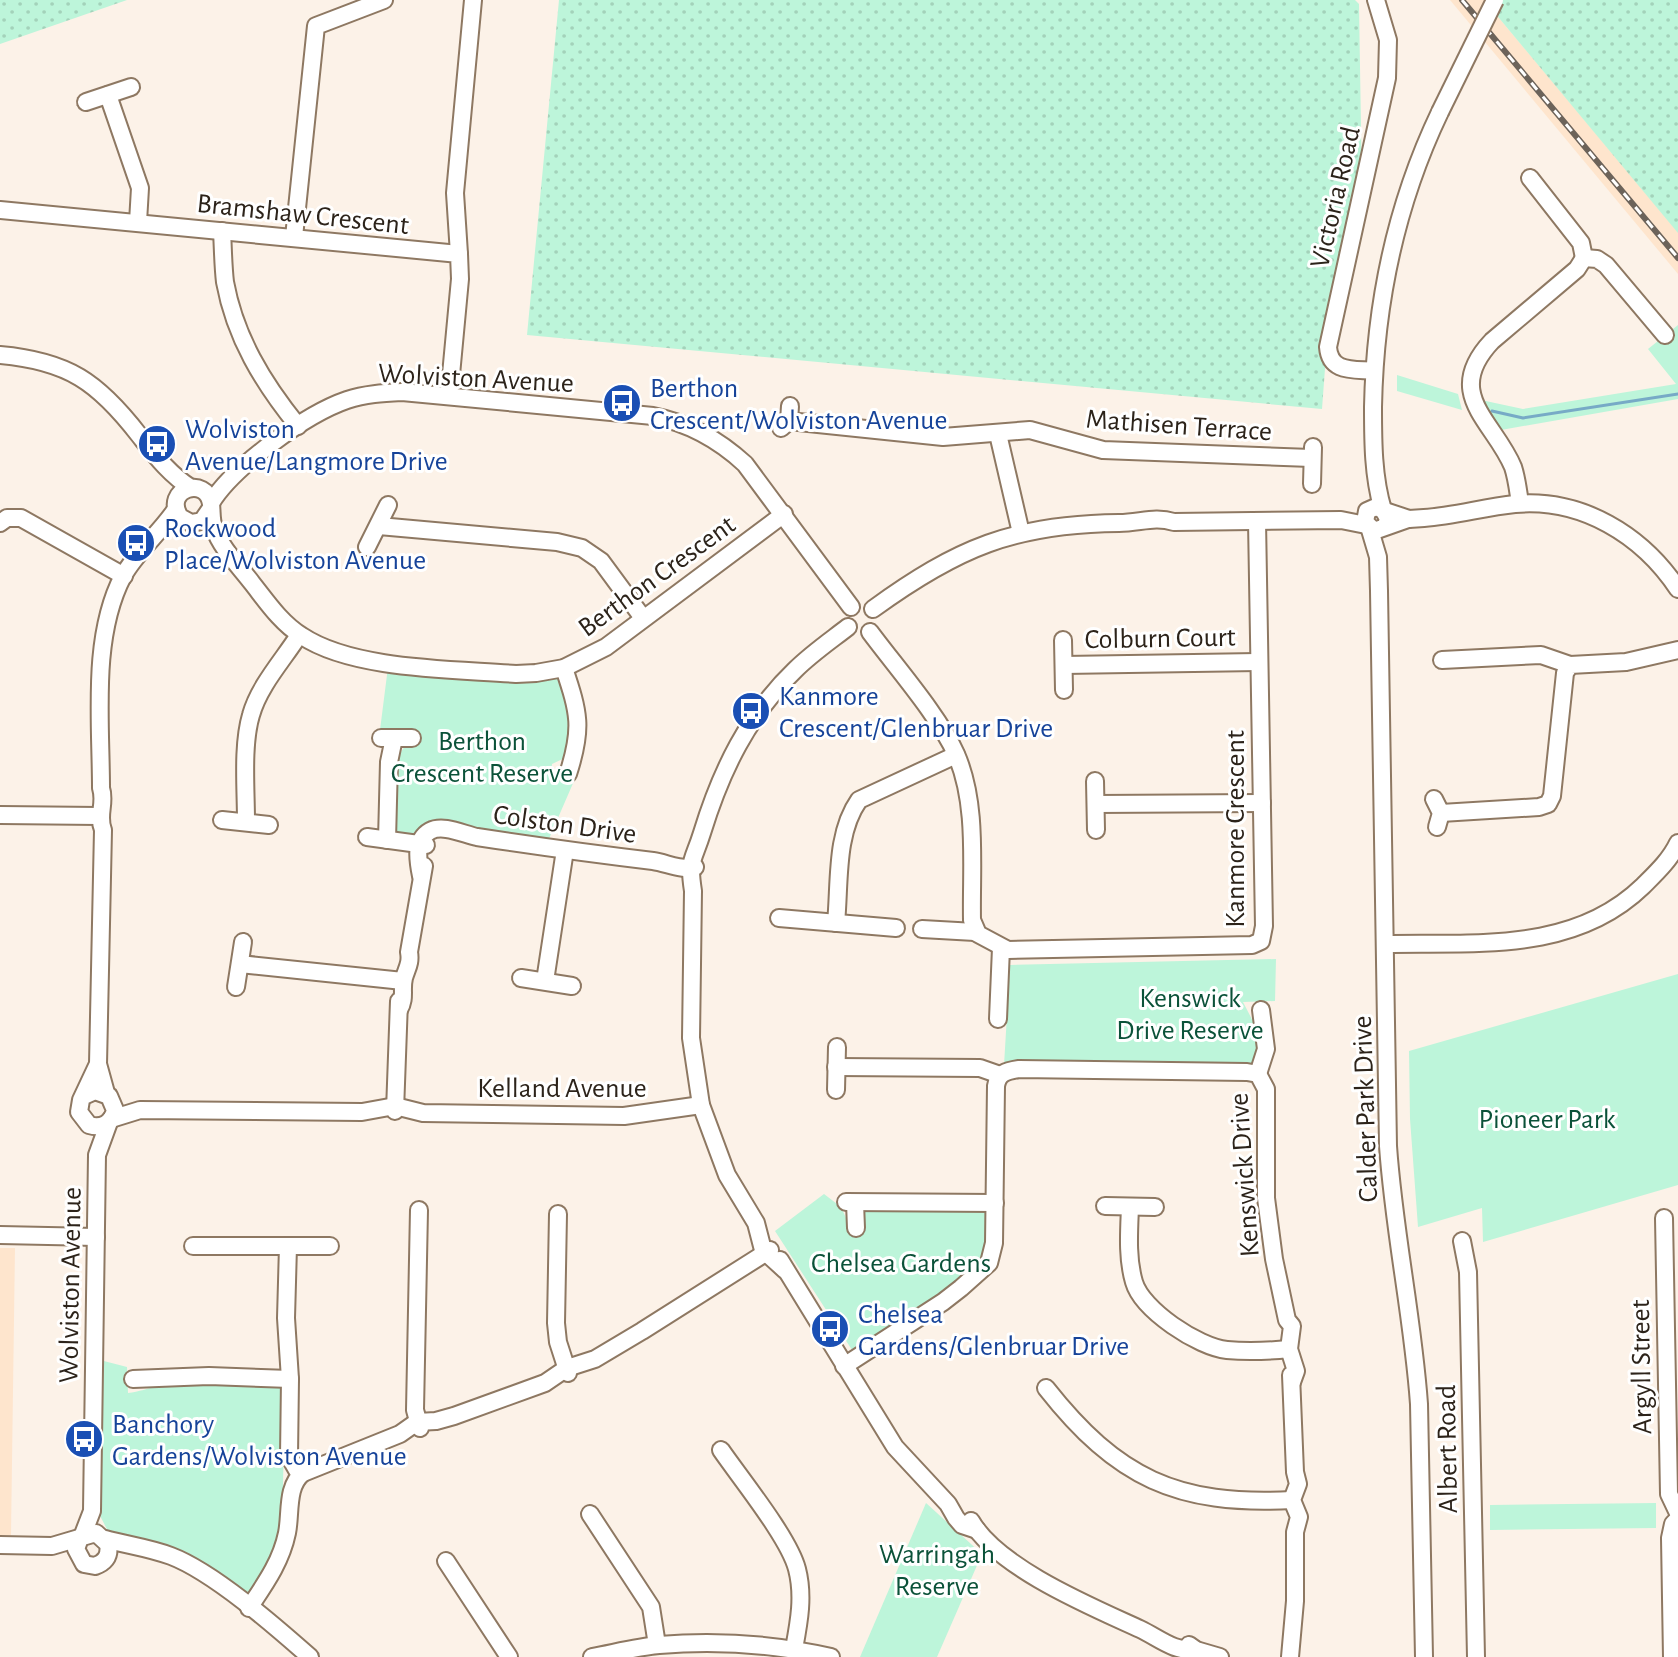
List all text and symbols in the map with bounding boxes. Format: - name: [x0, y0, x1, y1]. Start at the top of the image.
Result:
- street label: Victoria Road: [1306, 124, 1366, 271]
- street label: Bramshaw Crescent: [195, 190, 410, 240]
- street label: Wolviston Avenue: [377, 360, 575, 398]
- place label: Berthon Crescent/Wolviston Avenue: [650, 375, 947, 435]
- bus stop icon: Berthon Crescent/Wolviston Avenue: [601, 382, 643, 424]
- street label: Mathisen Terrace: [1085, 406, 1273, 446]
- place label: Wolviston Avenue/Langmore Drive: [185, 416, 448, 476]
- bus stop icon: Wolviston Avenue/Langmore Drive: [136, 423, 178, 465]
- street label: Berthon Crescent: [574, 511, 741, 643]
- place label: Rockwood Place/Wolviston Avenue: [164, 515, 426, 575]
- bus stop icon: Rockwood Place/Wolviston Avenue: [115, 522, 157, 564]
- street label: Colburn Court: [1084, 624, 1236, 654]
- place label: Kanmore Crescent/Glenbruar Drive: [779, 683, 1053, 743]
- bus stop icon: Kanmore Crescent/Glenbruar Drive: [730, 690, 772, 732]
- park label: Berthon Crescent Reserve: [391, 728, 573, 788]
- street label: Kanmore Crescent: [1222, 730, 1250, 928]
- street label: Colston Drive: [491, 801, 638, 849]
- park label: Kenswick Drive Reserve: [1116, 985, 1264, 1045]
- street label: Calder Park Drive: [1349, 1015, 1383, 1203]
- street label: Kelland Avenue: [477, 1075, 647, 1103]
- street label: Kenswick Drive: [1225, 1092, 1265, 1258]
- park label: Pioneer Park: [1478, 1106, 1616, 1134]
- street label: Wolviston Avenue: [55, 1187, 87, 1383]
- park label: Chelsea Gardens: [811, 1250, 991, 1278]
- street label: Argyll Street: [1627, 1299, 1657, 1435]
- place label: Chelsea Gardens/Glenbruar Drive: [858, 1301, 1129, 1361]
- bus stop icon: Chelsea Gardens/Glenbruar Drive: [809, 1308, 851, 1350]
- street label: Albert Road: [1433, 1384, 1463, 1514]
- place label: Banchory Gardens/Wolviston Avenue: [112, 1411, 407, 1471]
- bus stop icon: Banchory Gardens/Wolviston Avenue: [63, 1418, 105, 1460]
- park label: Warringah Reserve: [879, 1541, 995, 1601]

